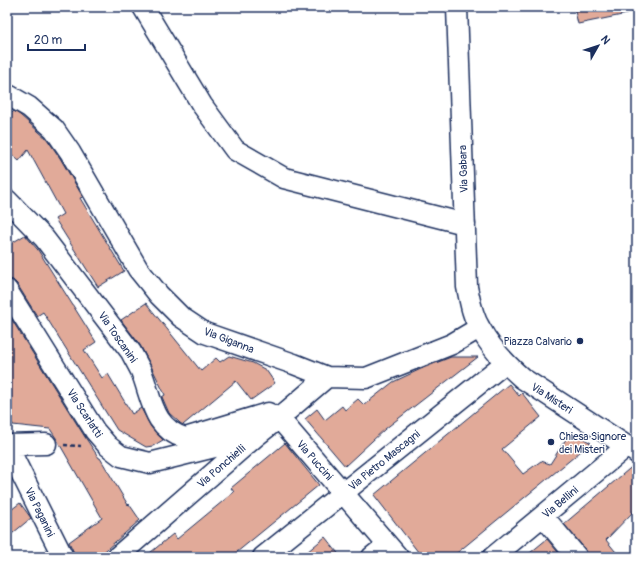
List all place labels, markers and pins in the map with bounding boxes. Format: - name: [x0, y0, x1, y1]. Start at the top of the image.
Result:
- place label: Piazza Calvario: [504, 335, 572, 348]
- marker: Piazza Calvario: [575, 336, 585, 346]
- place label: Chiesa Signore dei Misteri: [559, 430, 627, 456]
- marker: Chiesa Signore dei Misteri: [546, 437, 556, 447]

